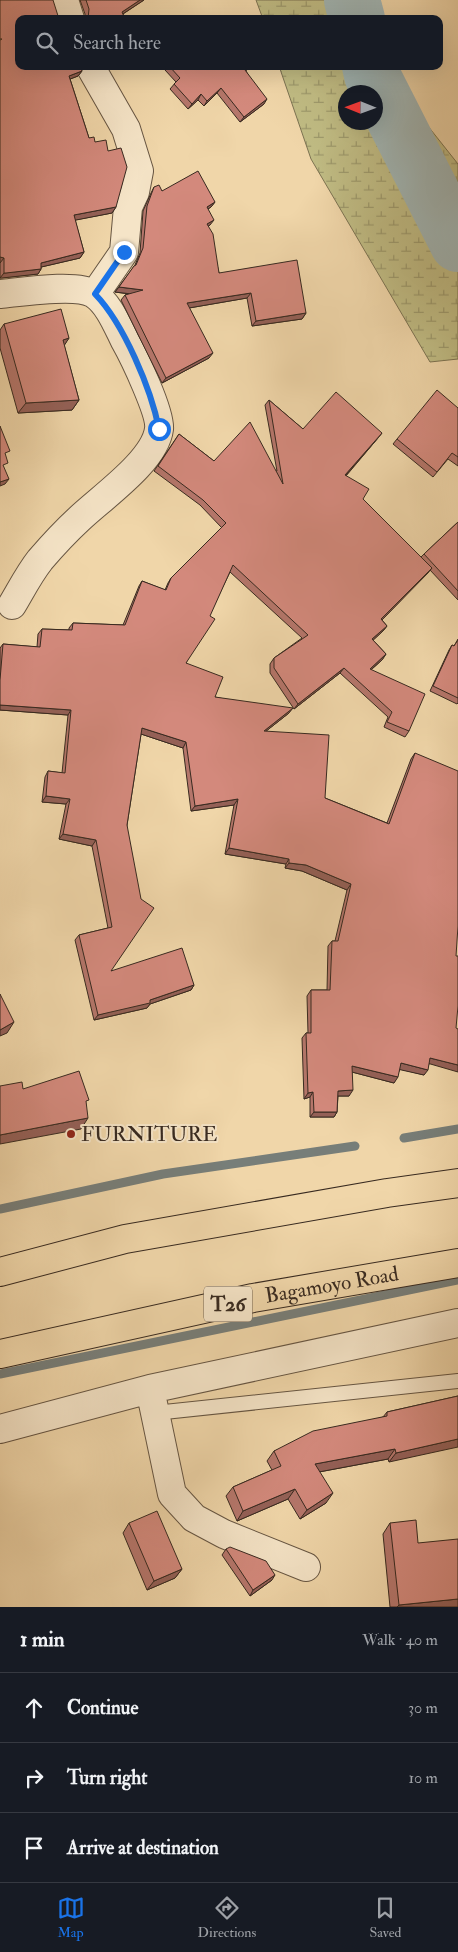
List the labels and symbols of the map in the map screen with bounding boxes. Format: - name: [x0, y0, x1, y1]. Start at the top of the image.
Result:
- north arrow: [338, 85, 383, 130]
- route end: [113, 241, 136, 264]
- route start: [148, 418, 171, 441]
- place label: FURNITURE: [81, 1121, 217, 1148]
- marker: FURNITURE: [65, 1128, 77, 1140]
- street label: Bagamoyo Road: [263, 1260, 401, 1309]
- road number: T26: [204, 1286, 252, 1322]

